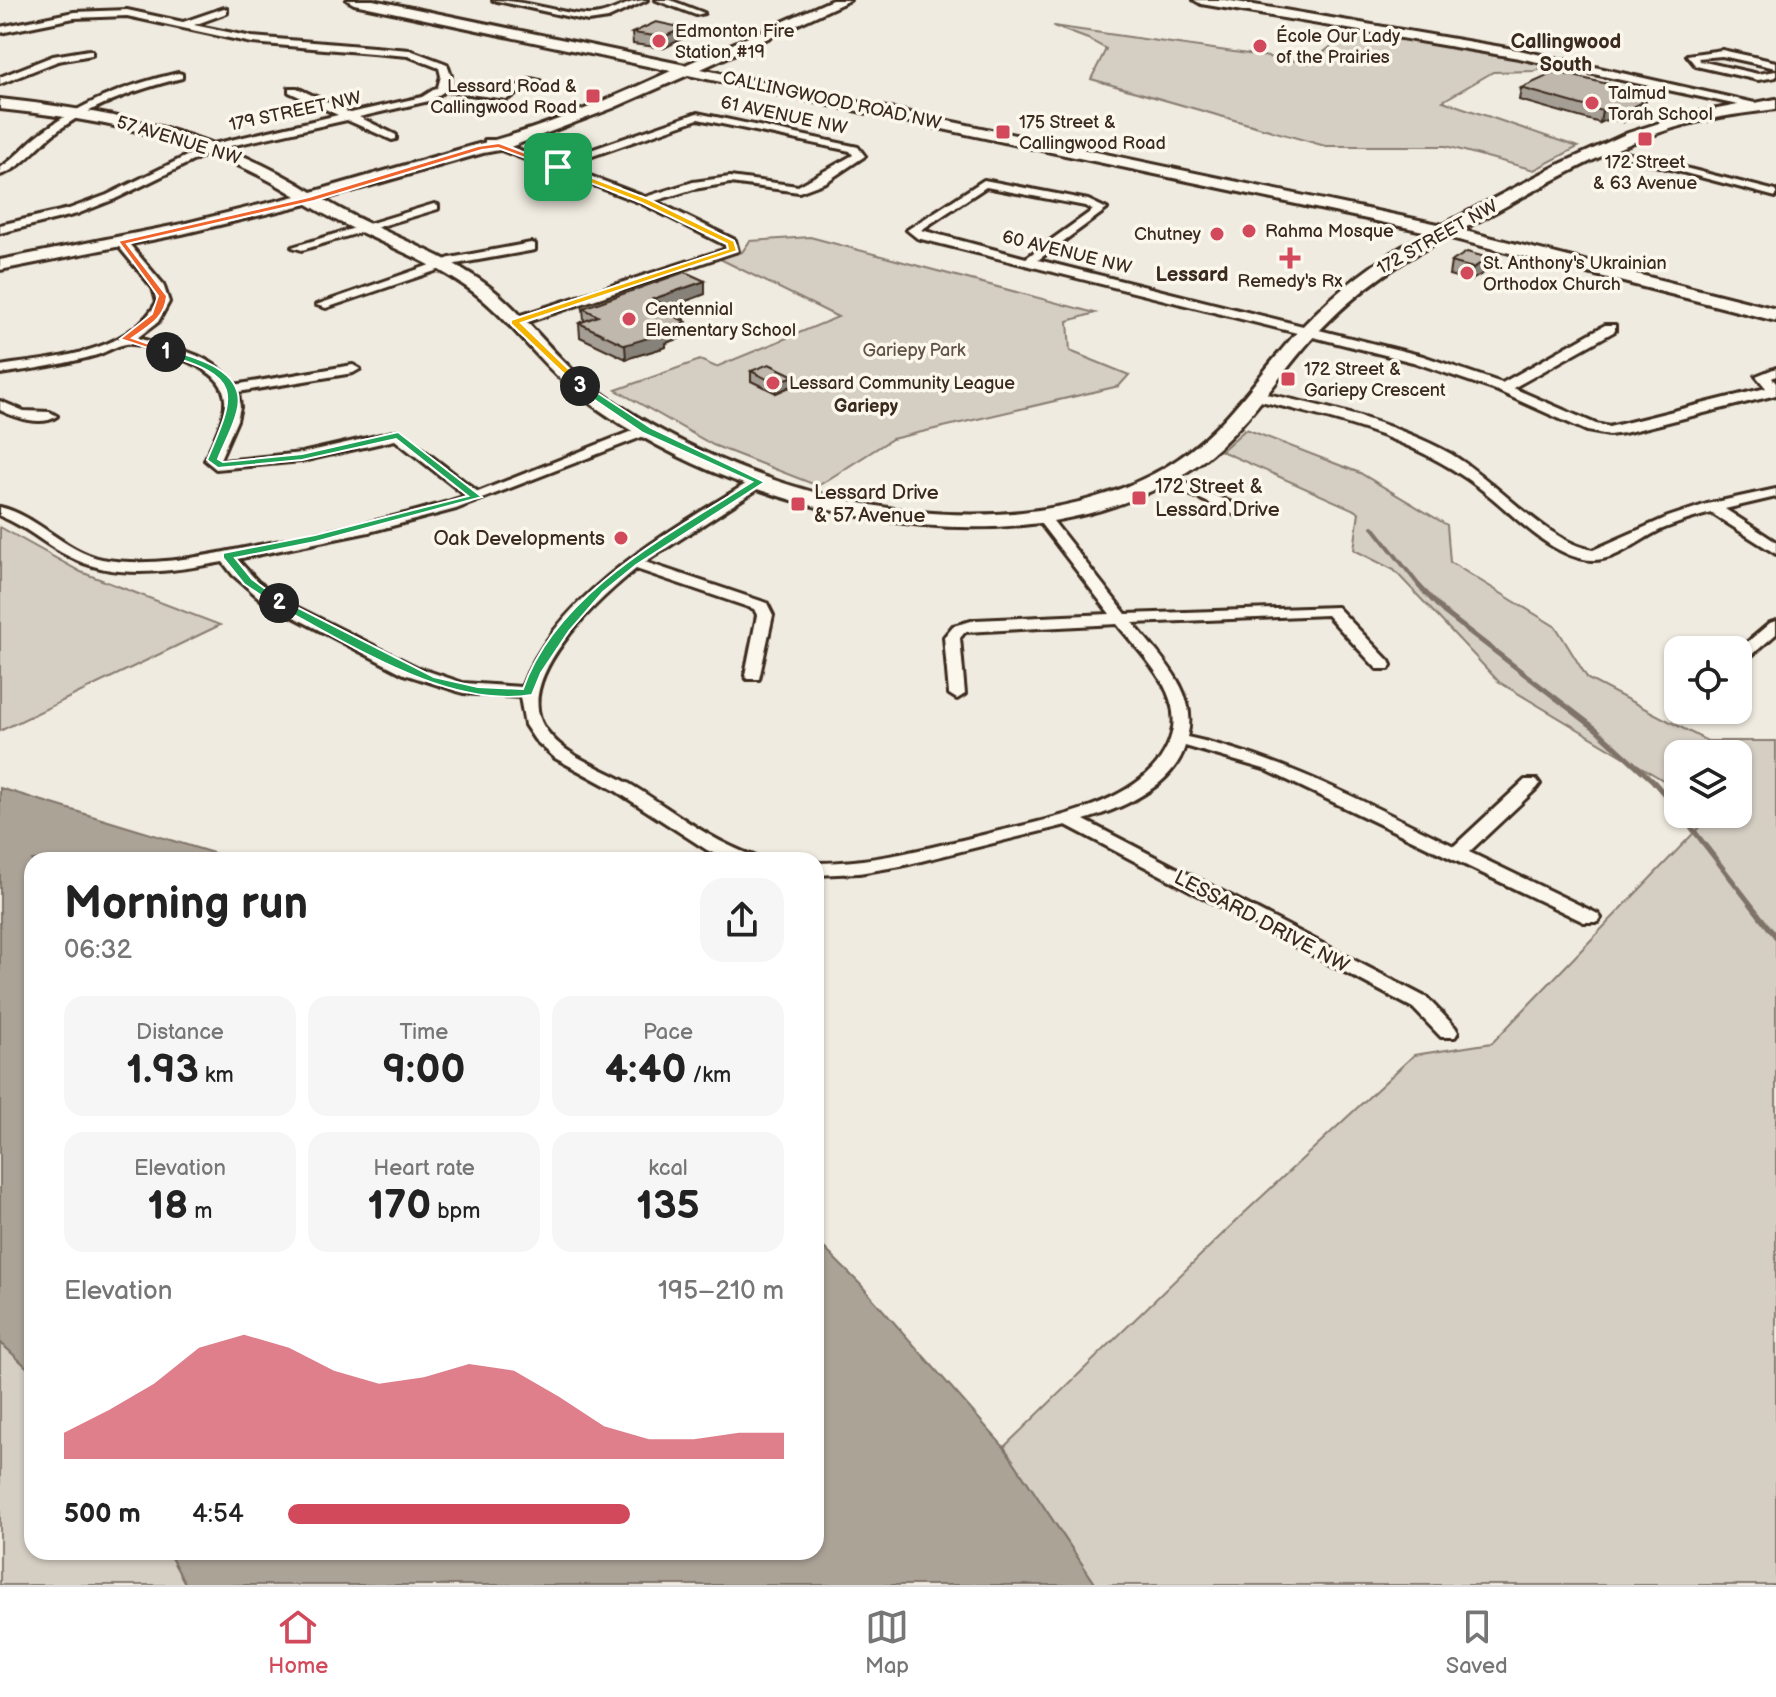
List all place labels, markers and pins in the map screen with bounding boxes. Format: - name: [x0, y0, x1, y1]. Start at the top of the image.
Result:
- place label: Edmonton Fire Station #19: [675, 21, 795, 63]
- place label: École Our Lady of the Prairies: [1276, 24, 1401, 68]
- marker: Edmonton Fire Station #19: [650, 32, 668, 50]
- marker: École Our Lady of the Prairies: [1251, 37, 1269, 55]
- place label: Lessard Road & Callingwood Road: [430, 76, 577, 118]
- place label: Talmud Torah School: [1608, 83, 1713, 125]
- marker: Lessard Road & Callingwood Road: [584, 87, 602, 105]
- marker: Talmud Torah School: [1583, 94, 1601, 112]
- place label: 175 Street & Callingwood Road: [1019, 112, 1166, 154]
- marker: 175 Street & Callingwood Road: [994, 123, 1012, 141]
- marker: 172 Street & 63 Avenue: [1636, 130, 1654, 148]
- pin: [524, 133, 592, 201]
- place label: 172 Street & 63 Avenue: [1593, 152, 1697, 194]
- place label: Rahma Mosque: [1265, 221, 1394, 242]
- marker: Rahma Mosque: [1240, 222, 1258, 240]
- place label: Chutney: [1134, 224, 1202, 245]
- marker: Chutney: [1208, 225, 1226, 243]
- marker: Remedy's Rx: [1281, 249, 1299, 267]
- place label: St. Anthony's Ukrainian Orthodox Church: [1483, 253, 1667, 295]
- marker: St. Anthony's Ukrainian Orthodox Church: [1458, 264, 1476, 282]
- place label: Remedy's Rx: [1237, 271, 1343, 292]
- place label: Centennial Elementary School: [645, 299, 796, 341]
- marker: Centennial Elementary School: [620, 310, 638, 328]
- pin: 1: [146, 332, 186, 372]
- place label: 172 Street & Gariepy Crescent: [1304, 359, 1446, 401]
- pin: 3: [560, 366, 600, 406]
- marker: 172 Street & Gariepy Crescent: [1279, 370, 1297, 388]
- place label: Lessard Community League: [789, 373, 1015, 394]
- marker: Lessard Community League: [764, 374, 782, 392]
- place label: 172 Street & Lessard Drive: [1155, 475, 1280, 522]
- place label: Lessard Drive & 57 Avenue: [814, 481, 939, 528]
- marker: 172 Street & Lessard Drive: [1130, 489, 1148, 507]
- marker: Lessard Drive & 57 Avenue: [789, 495, 807, 513]
- place label: Oak Developments: [433, 527, 605, 551]
- marker: Oak Developments: [612, 529, 630, 547]
- pin: 2: [259, 583, 299, 623]

